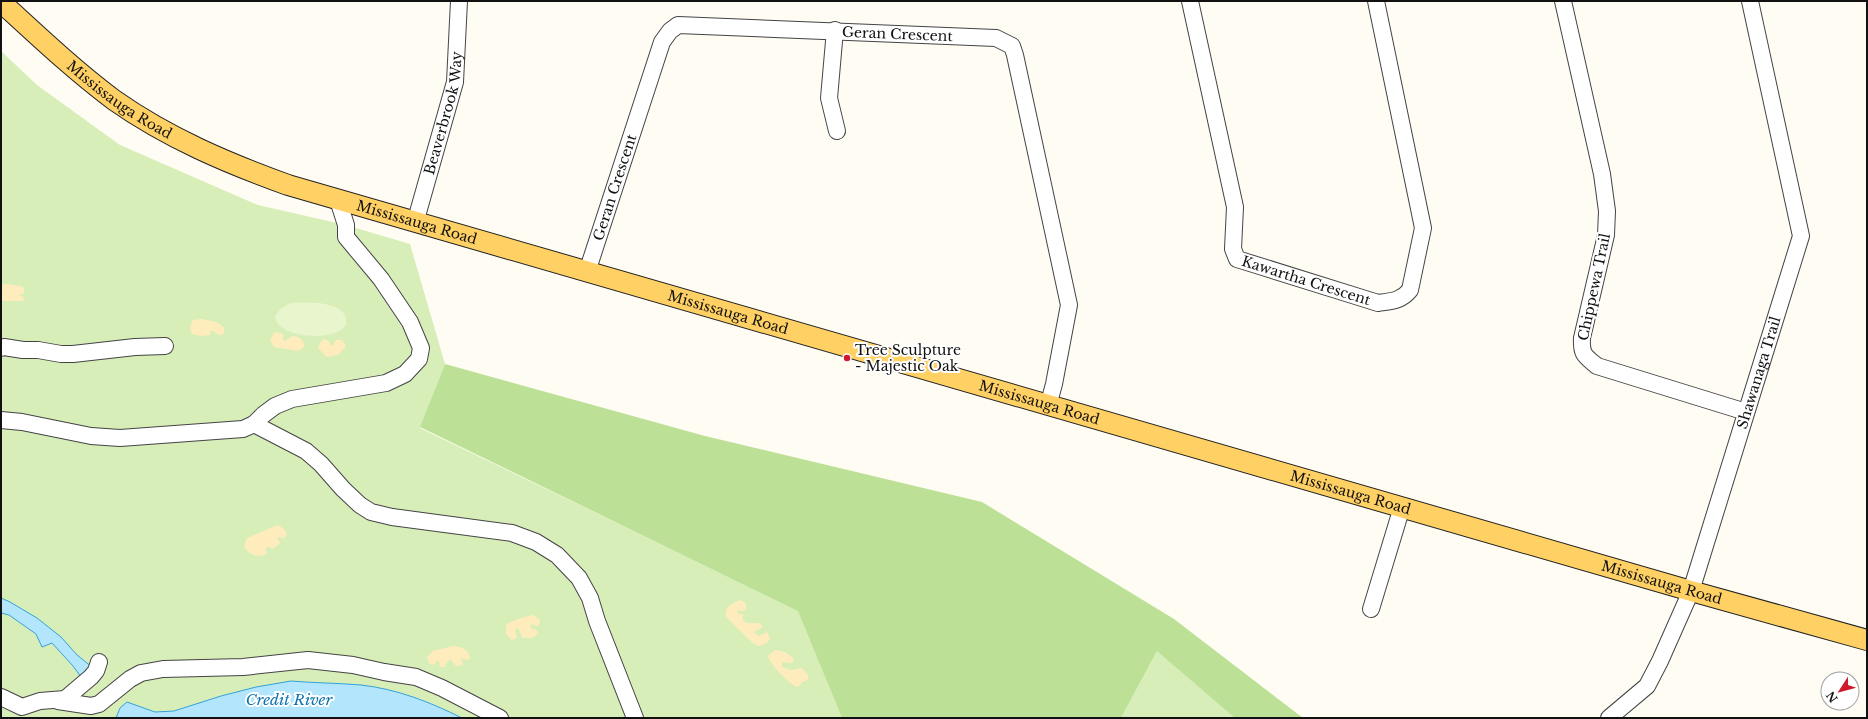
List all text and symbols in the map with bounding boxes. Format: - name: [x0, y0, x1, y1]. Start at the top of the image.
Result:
- street label: Geran Crescent: [841, 23, 954, 45]
- street label: Beaverbrook Way: [420, 51, 466, 177]
- street label: Mississauga Road: [63, 57, 176, 143]
- street label: Geran Crescent: [589, 131, 641, 243]
- street label: Mississauga Road: [354, 196, 480, 248]
- street label: Chippewa Trail: [1574, 231, 1614, 342]
- street label: Kawartha Crescent: [1239, 252, 1373, 309]
- street label: Mississauga Road: [666, 286, 791, 338]
- street label: Shawanaga Trail: [1733, 314, 1785, 431]
- place label: Tree Sculpture - Majestic Oak: [855, 341, 961, 375]
- marker: Tree Sculpture - Majestic Oak: [842, 353, 852, 363]
- street label: Mississauga Road: [977, 376, 1102, 429]
- street label: Mississauga Road: [1288, 466, 1413, 519]
- street label: Mississauga Road: [1599, 557, 1725, 608]
- north arrow: [1820, 671, 1860, 711]
- text: N: [1823, 688, 1841, 705]
- water label: Credit River: [246, 690, 333, 709]

